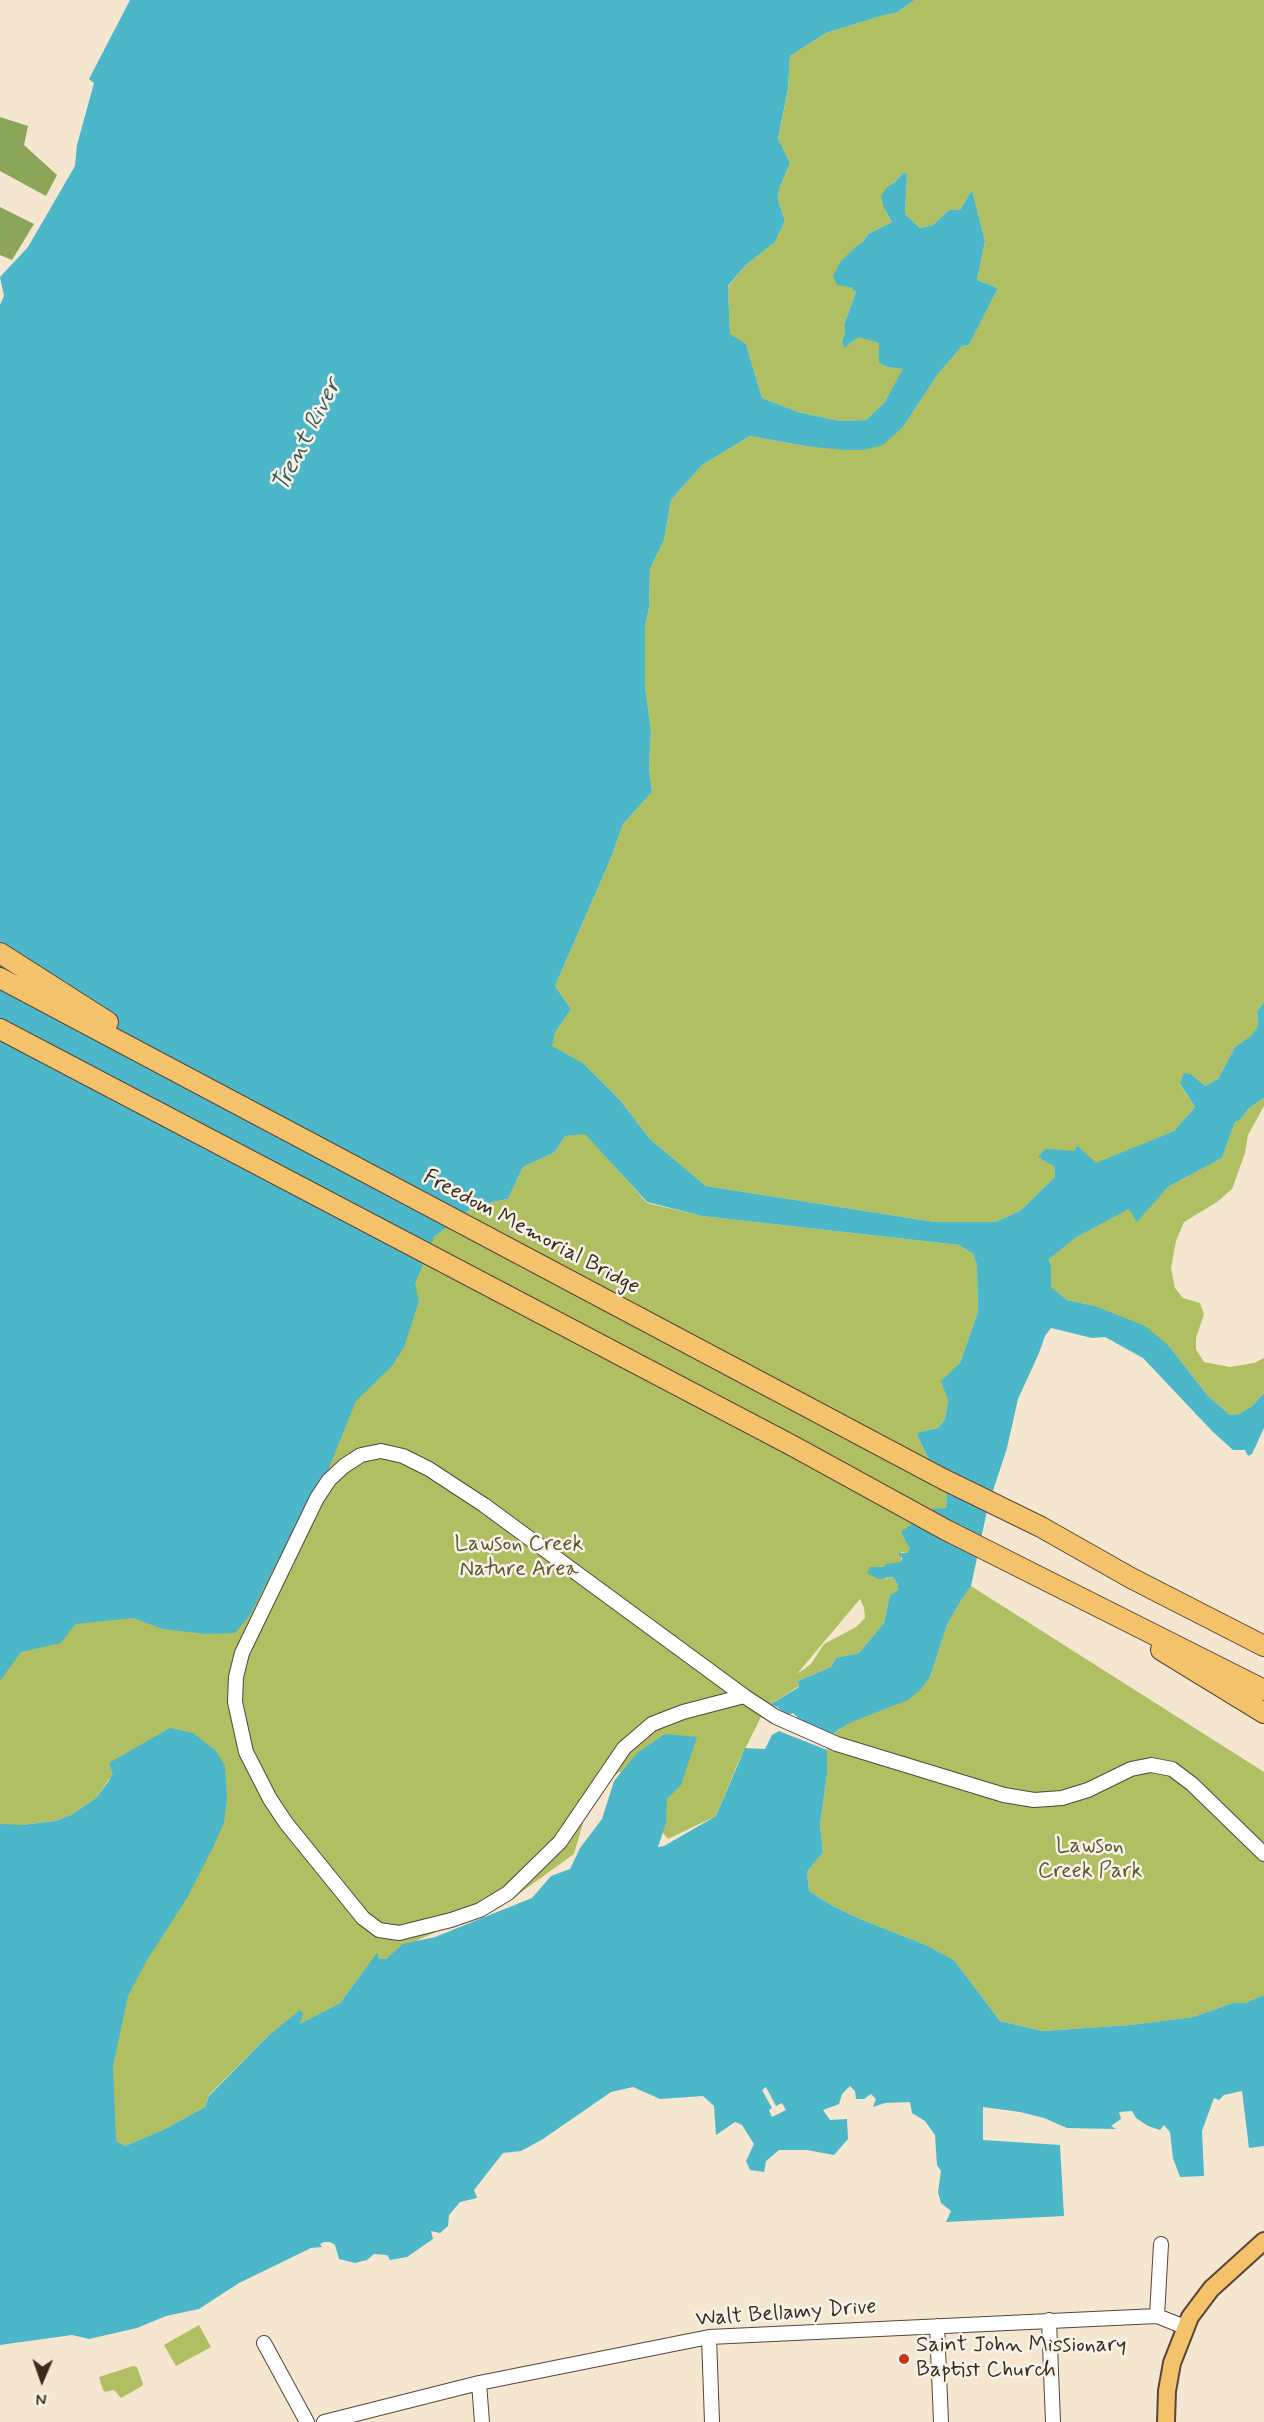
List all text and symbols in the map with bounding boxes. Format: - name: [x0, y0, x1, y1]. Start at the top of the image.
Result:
- water label: Trent River: [267, 375, 349, 497]
- street label: Freedom Memorial Bridge: [418, 1165, 644, 1301]
- park label: Lawson Creek Nature Area: [455, 1532, 583, 1584]
- park label: Lawson Creek Park: [1038, 1834, 1142, 1886]
- street label: Walt Bellamy Drive: [695, 2295, 877, 2333]
- place label: Saint John Missionary Baptist Church: [916, 2333, 1126, 2384]
- north arrow: [12, 2350, 72, 2410]
- marker: Saint John Missionary Baptist Church: [897, 2352, 911, 2366]
- text: N: [36, 2388, 47, 2409]

